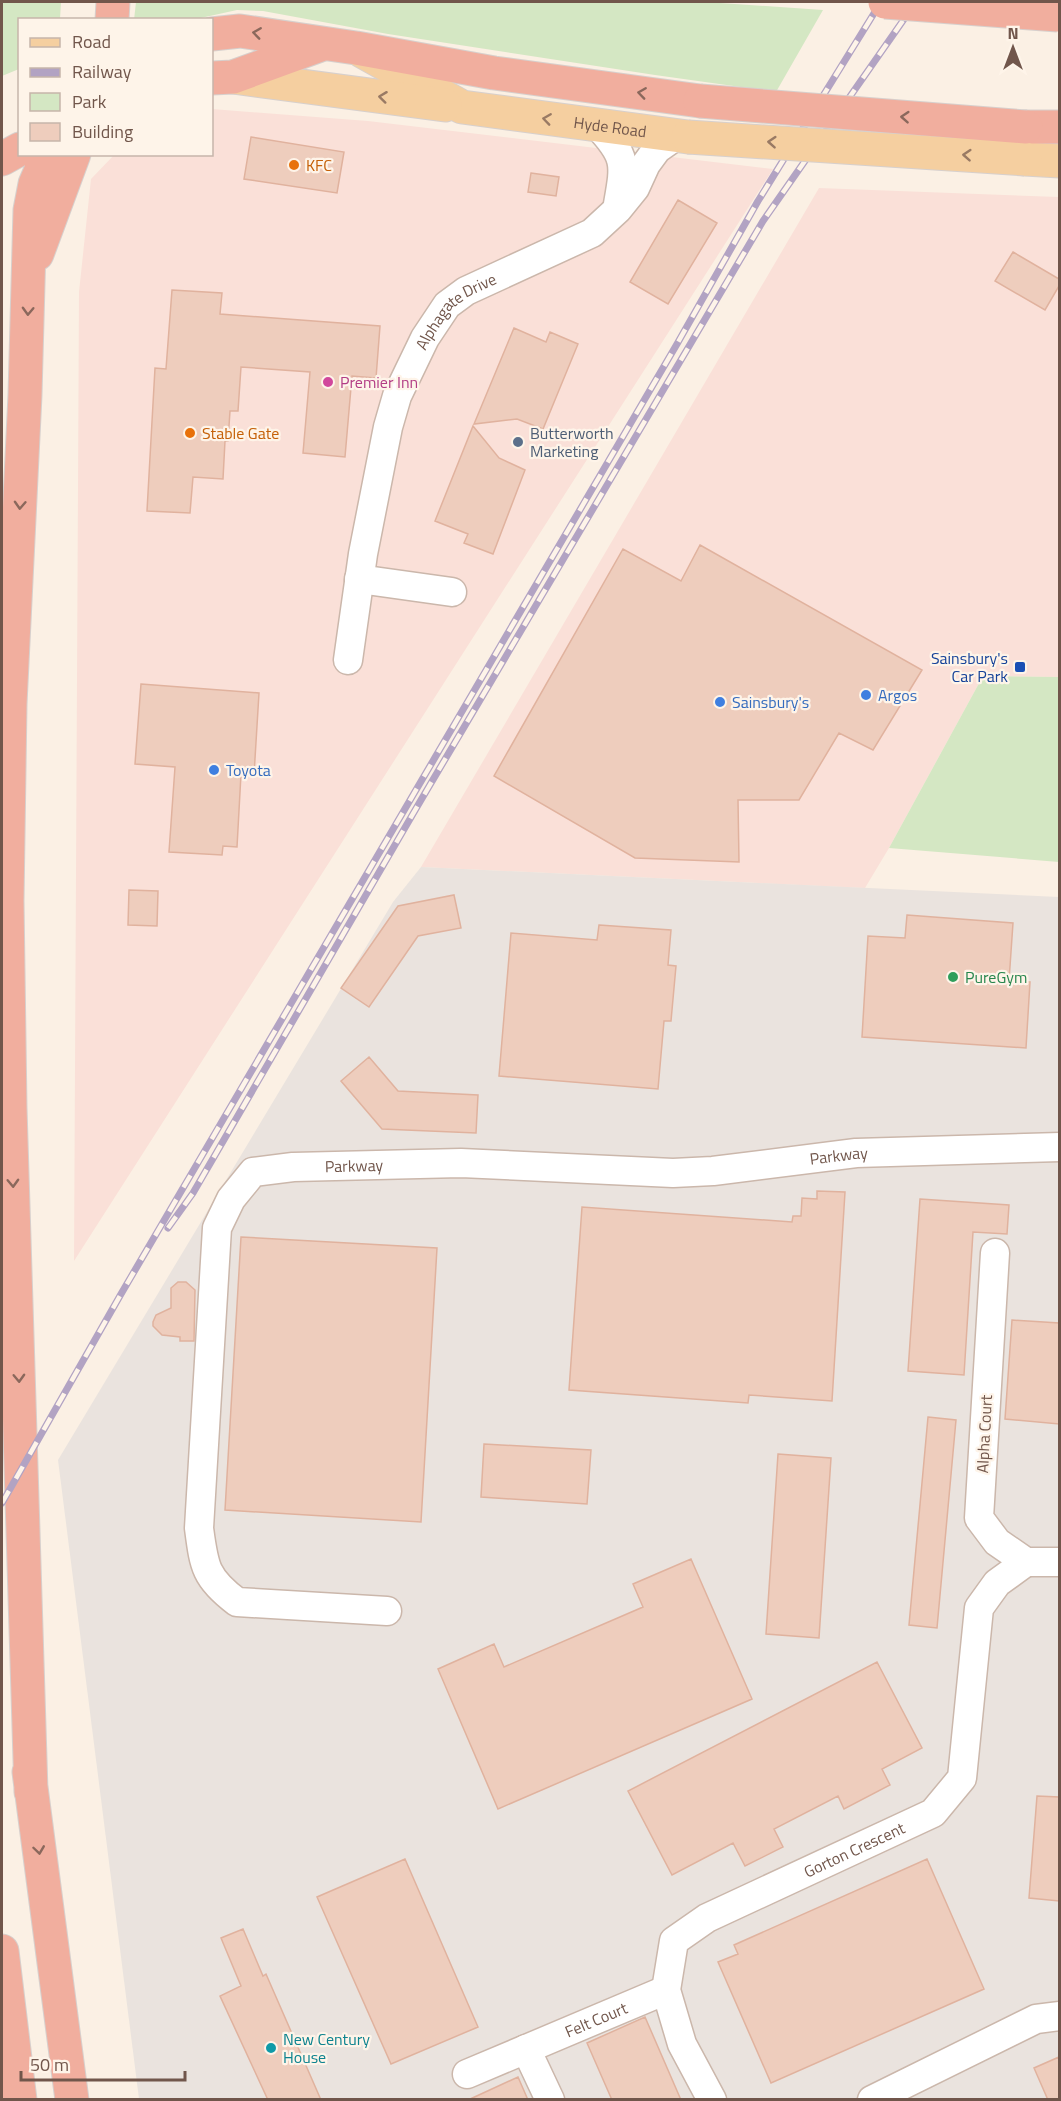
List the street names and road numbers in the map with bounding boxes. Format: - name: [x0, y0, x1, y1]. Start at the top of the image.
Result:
- street label: Hyde Road: [572, 110, 648, 143]
- street label: Alphagate Drive: [409, 267, 500, 354]
- street label: Parkway: [808, 1141, 868, 1171]
- street label: Parkway: [324, 1153, 384, 1178]
- street label: Alpha Court: [970, 1394, 998, 1474]
- street label: Gorton Crescent: [800, 1816, 909, 1883]
- street label: Felt Court: [561, 1996, 631, 2043]

